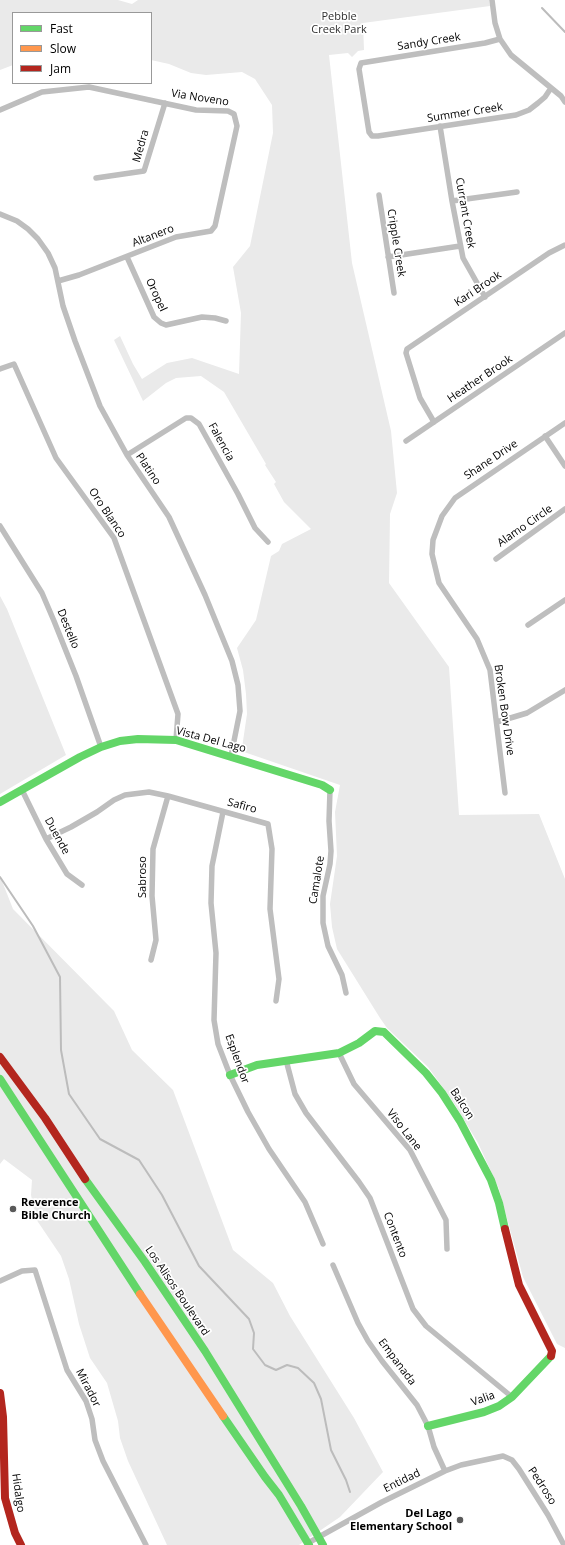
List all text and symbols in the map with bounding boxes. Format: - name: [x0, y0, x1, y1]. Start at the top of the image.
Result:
- park label: Pebble Creek Park: [311, 10, 367, 36]
- legend: [12, 12, 152, 84]
- text: Fast: [50, 20, 73, 37]
- street label: Sandy Creek: [397, 31, 461, 53]
- text: Slow: [50, 40, 76, 57]
- text: Jam: [50, 60, 71, 77]
- street label: Via Noveno: [170, 87, 230, 109]
- street label: Summer Creek: [426, 101, 504, 125]
- street label: Medra: [130, 128, 152, 164]
- street label: Currant Creek: [452, 176, 478, 250]
- street label: Cripple Creek: [384, 208, 408, 278]
- street label: Altanero: [130, 222, 176, 250]
- street label: Kari Brook: [452, 269, 504, 309]
- street label: Oropel: [143, 276, 169, 314]
- street label: Heather Brook: [445, 352, 515, 406]
- street label: Falencia: [205, 421, 237, 463]
- street label: Shane Drive: [462, 437, 520, 483]
- street label: Platino: [133, 451, 163, 487]
- street label: Oro Blanco: [86, 486, 128, 540]
- street label: Alamo Circle: [495, 502, 555, 550]
- street label: Destello: [54, 607, 82, 651]
- street label: Broken Bow Drive: [491, 664, 517, 756]
- street label: Vista Del Lago: [175, 724, 247, 756]
- street label: Safiro: [226, 796, 258, 816]
- street label: Duende: [41, 815, 73, 857]
- street label: Camalote: [307, 855, 327, 905]
- street label: Sabroso: [136, 856, 150, 898]
- street label: Esplendor: [222, 1032, 252, 1086]
- street label: Balcon: [447, 1086, 477, 1122]
- street label: Viso Lane: [384, 1107, 424, 1153]
- place label: Reverence Bible Church: [21, 1196, 91, 1222]
- marker: Reverence Bible Church: [8, 1204, 18, 1214]
- street label: Contento: [380, 1210, 410, 1260]
- street label: Los Alisos Boulevard: [142, 1244, 212, 1338]
- street label: Empanada: [375, 1336, 419, 1388]
- street label: Mirador: [73, 1367, 103, 1409]
- street label: Valia: [469, 1389, 497, 1409]
- street label: Pedroso: [525, 1465, 559, 1507]
- street label: Entidad: [382, 1466, 422, 1496]
- street label: Hidalgo: [9, 1473, 27, 1513]
- place label: Del Lago Elementary School: [350, 1507, 452, 1533]
- marker: Del Lago Elementary School: [455, 1515, 465, 1525]

